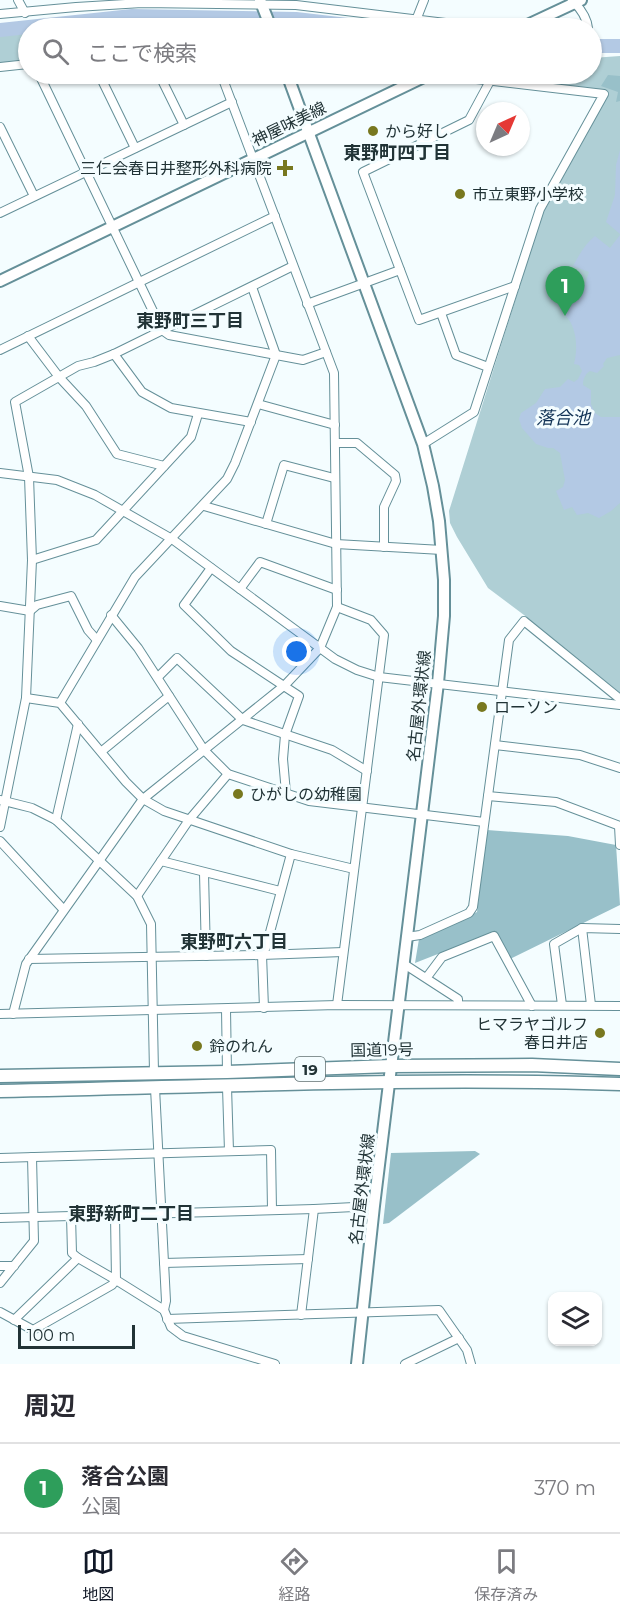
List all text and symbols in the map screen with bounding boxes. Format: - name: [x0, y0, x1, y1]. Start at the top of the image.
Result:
- search box: [18, 18, 602, 84]
- icon: search: [39, 35, 72, 68]
- text: ここで検索: [87, 40, 197, 67]
- street label: 神屋味美線: [249, 98, 329, 150]
- north arrow: [476, 102, 530, 156]
- place label: から好し: [385, 122, 449, 141]
- marker: から好し: [366, 124, 380, 138]
- district label: 東野町四丁目: [343, 142, 451, 164]
- place label: 三仁会春日井整形外科病院: [80, 159, 272, 178]
- marker: 三仁会春日井整形外科病院: [276, 159, 294, 177]
- place label: 市立東野小学校: [472, 185, 584, 204]
- marker: 市立東野小学校: [453, 187, 467, 201]
- pin: 1: [546, 266, 584, 316]
- district label: 東野町三丁目: [136, 310, 244, 332]
- water label: 落合池: [536, 407, 592, 429]
- your location: [282, 637, 311, 666]
- street label: 名古屋外環状線: [404, 649, 434, 763]
- place label: ローソン: [494, 698, 558, 717]
- marker: ローソン: [475, 700, 489, 714]
- place label: ひがしの幼稚園: [250, 785, 362, 804]
- marker: ひがしの幼稚園: [231, 787, 245, 801]
- district label: 東野町六丁目: [180, 931, 288, 953]
- place label: ヒマラヤゴルフ 春日井店: [476, 1015, 588, 1052]
- marker: ヒマラヤゴルフ 春日井店: [593, 1026, 607, 1040]
- place label: 鈴のれん: [209, 1037, 273, 1056]
- marker: 鈴のれん: [190, 1039, 204, 1053]
- street label: 国道19号: [350, 1040, 414, 1060]
- road number: 19: [295, 1057, 325, 1081]
- street label: 名古屋外環状線: [346, 1132, 378, 1246]
- district label: 東野新町二丁目: [68, 1203, 194, 1225]
- map controls: [548, 1292, 602, 1346]
- button: layers: [548, 1292, 602, 1346]
- scale bar: [18, 1322, 135, 1350]
- text: 100 m: [27, 1326, 75, 1345]
- text: 周辺: [24, 1390, 76, 1422]
- text: 落合公園: [81, 1463, 169, 1490]
- text: 1: [40, 1476, 47, 1500]
- text: 370 m: [534, 1476, 596, 1500]
- text: 公園: [81, 1494, 121, 1518]
- tab: 地図: [82, 1545, 115, 1605]
- tab: 経路: [278, 1545, 311, 1605]
- tab: 保存済み: [474, 1545, 538, 1605]

